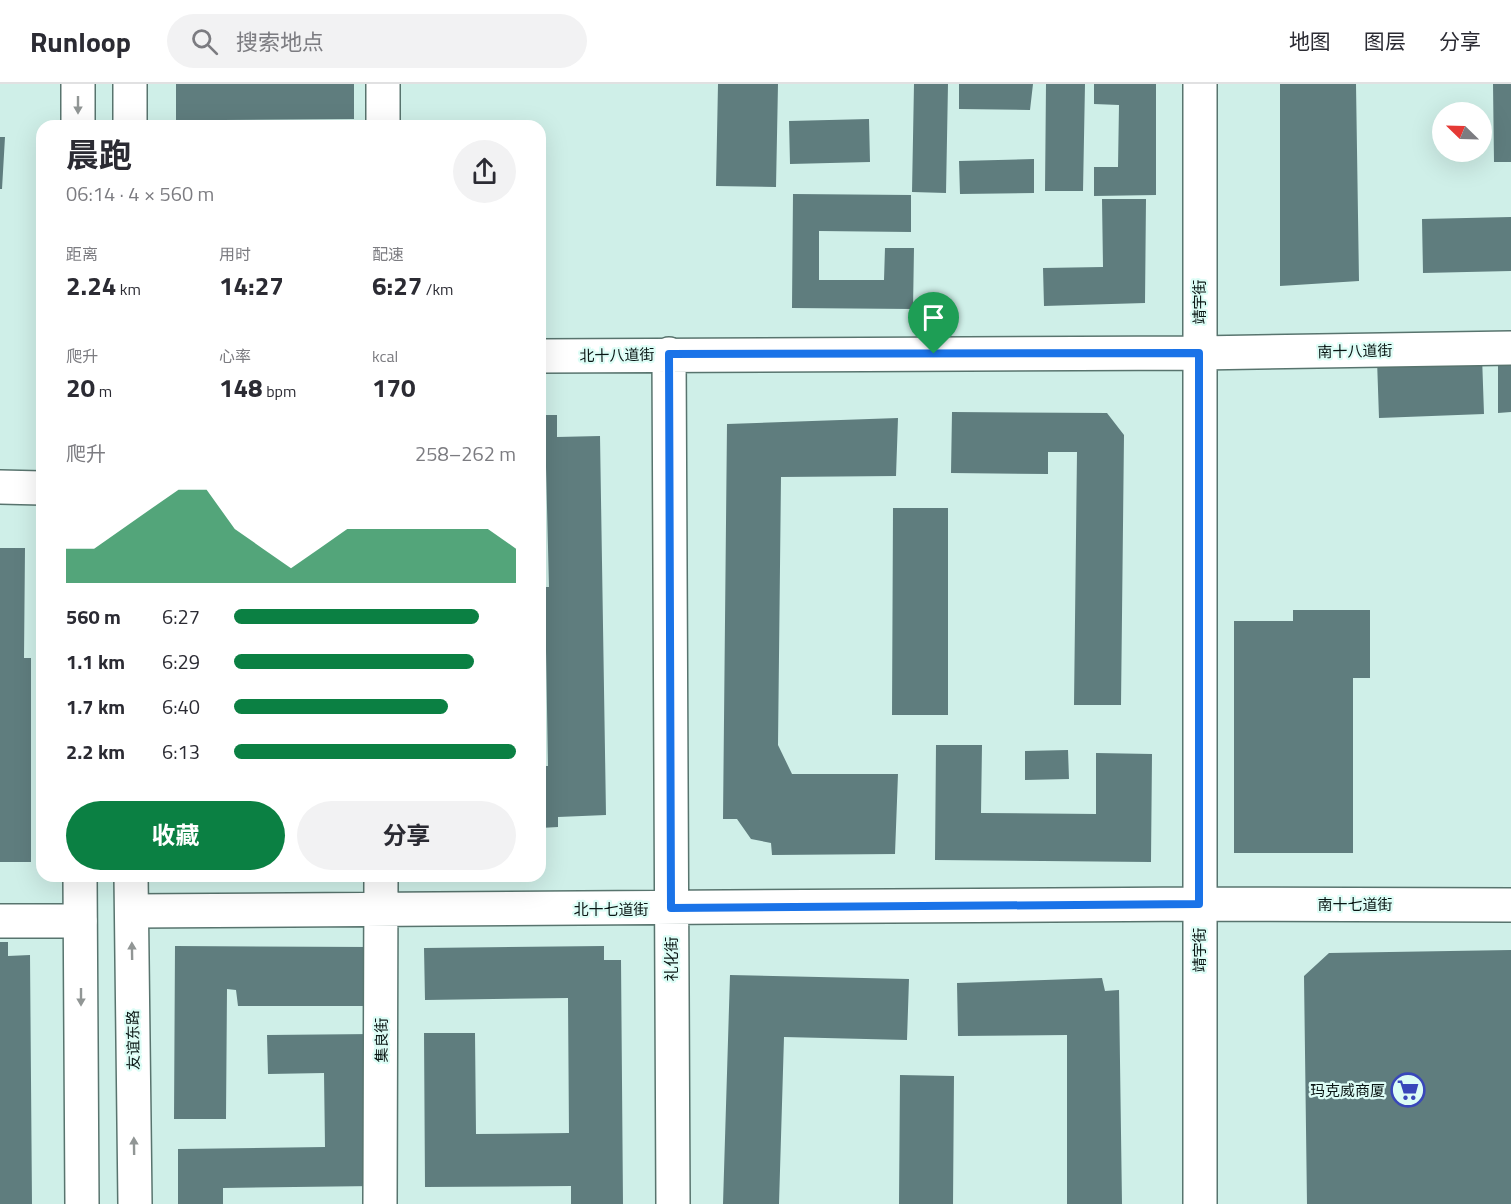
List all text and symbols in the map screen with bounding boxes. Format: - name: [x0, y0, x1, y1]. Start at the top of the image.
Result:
- search box: [167, 14, 587, 68]
- text: Runloop: [30, 20, 131, 63]
- icon: search: [188, 25, 221, 58]
- text: 搜索地点: [236, 25, 324, 59]
- text: 地图: [1289, 25, 1331, 57]
- text: 图层: [1364, 25, 1406, 57]
- text: 分享: [1439, 25, 1481, 57]
- one-way arrow: [73, 96, 83, 115]
- north arrow: [1432, 102, 1492, 162]
- map controls: [1432, 102, 1492, 162]
- text: 晨跑: [66, 130, 132, 180]
- button: share: [453, 140, 516, 203]
- text: 06:14 · 4 × 560 m: [66, 178, 214, 209]
- text: 距离: [66, 242, 98, 266]
- text: 用时: [219, 242, 251, 266]
- text: 配速: [372, 242, 404, 266]
- text: 2.24: [66, 266, 116, 305]
- text: 14:27: [219, 266, 284, 305]
- text: 6:27: [372, 266, 422, 305]
- text: km: [116, 277, 141, 301]
- text: /km: [422, 277, 454, 301]
- street label: 靖宇街: [1188, 279, 1211, 325]
- pin: [908, 292, 959, 354]
- icon: arrive: [917, 301, 950, 334]
- street label: 南十八道街: [1317, 339, 1393, 363]
- street label: 北十八道街: [579, 343, 655, 367]
- text: 爬升: [66, 344, 98, 368]
- text: 心率: [219, 344, 251, 368]
- text: kcal: [372, 344, 398, 368]
- text: 20: [66, 368, 95, 407]
- text: 148: [219, 368, 263, 407]
- text: 170: [372, 368, 416, 407]
- text: m: [95, 379, 112, 403]
- text: bpm: [263, 379, 296, 403]
- text: 爬升: [66, 438, 106, 469]
- text: 258–262 m: [415, 438, 516, 469]
- text: 560 m: [66, 601, 121, 632]
- text: 6:27: [162, 601, 200, 632]
- text: 1.1 km: [66, 646, 125, 677]
- text: 6:29: [162, 646, 200, 677]
- text: 1.7 km: [66, 691, 125, 722]
- text: 6:40: [162, 691, 200, 722]
- text: 2.2 km: [66, 736, 125, 767]
- text: 6:13: [162, 736, 200, 767]
- button: 收藏: [66, 801, 285, 870]
- button: 分享: [297, 801, 516, 870]
- street label: 南十七道街: [1317, 893, 1393, 916]
- street label: 北十七道街: [573, 898, 649, 921]
- street label: 靖宇街: [1188, 927, 1211, 973]
- street label: 礼化街: [660, 936, 683, 982]
- one-way arrow: [127, 941, 137, 960]
- one-way arrow: [76, 988, 86, 1007]
- street label: 友谊东路: [121, 1010, 145, 1070]
- street label: 集良街: [370, 1017, 393, 1063]
- supermarket icon: 玛克威商厦: [1390, 1072, 1426, 1108]
- place label: 玛克威商厦: [1310, 1079, 1385, 1102]
- one-way arrow: [130, 1136, 139, 1155]

